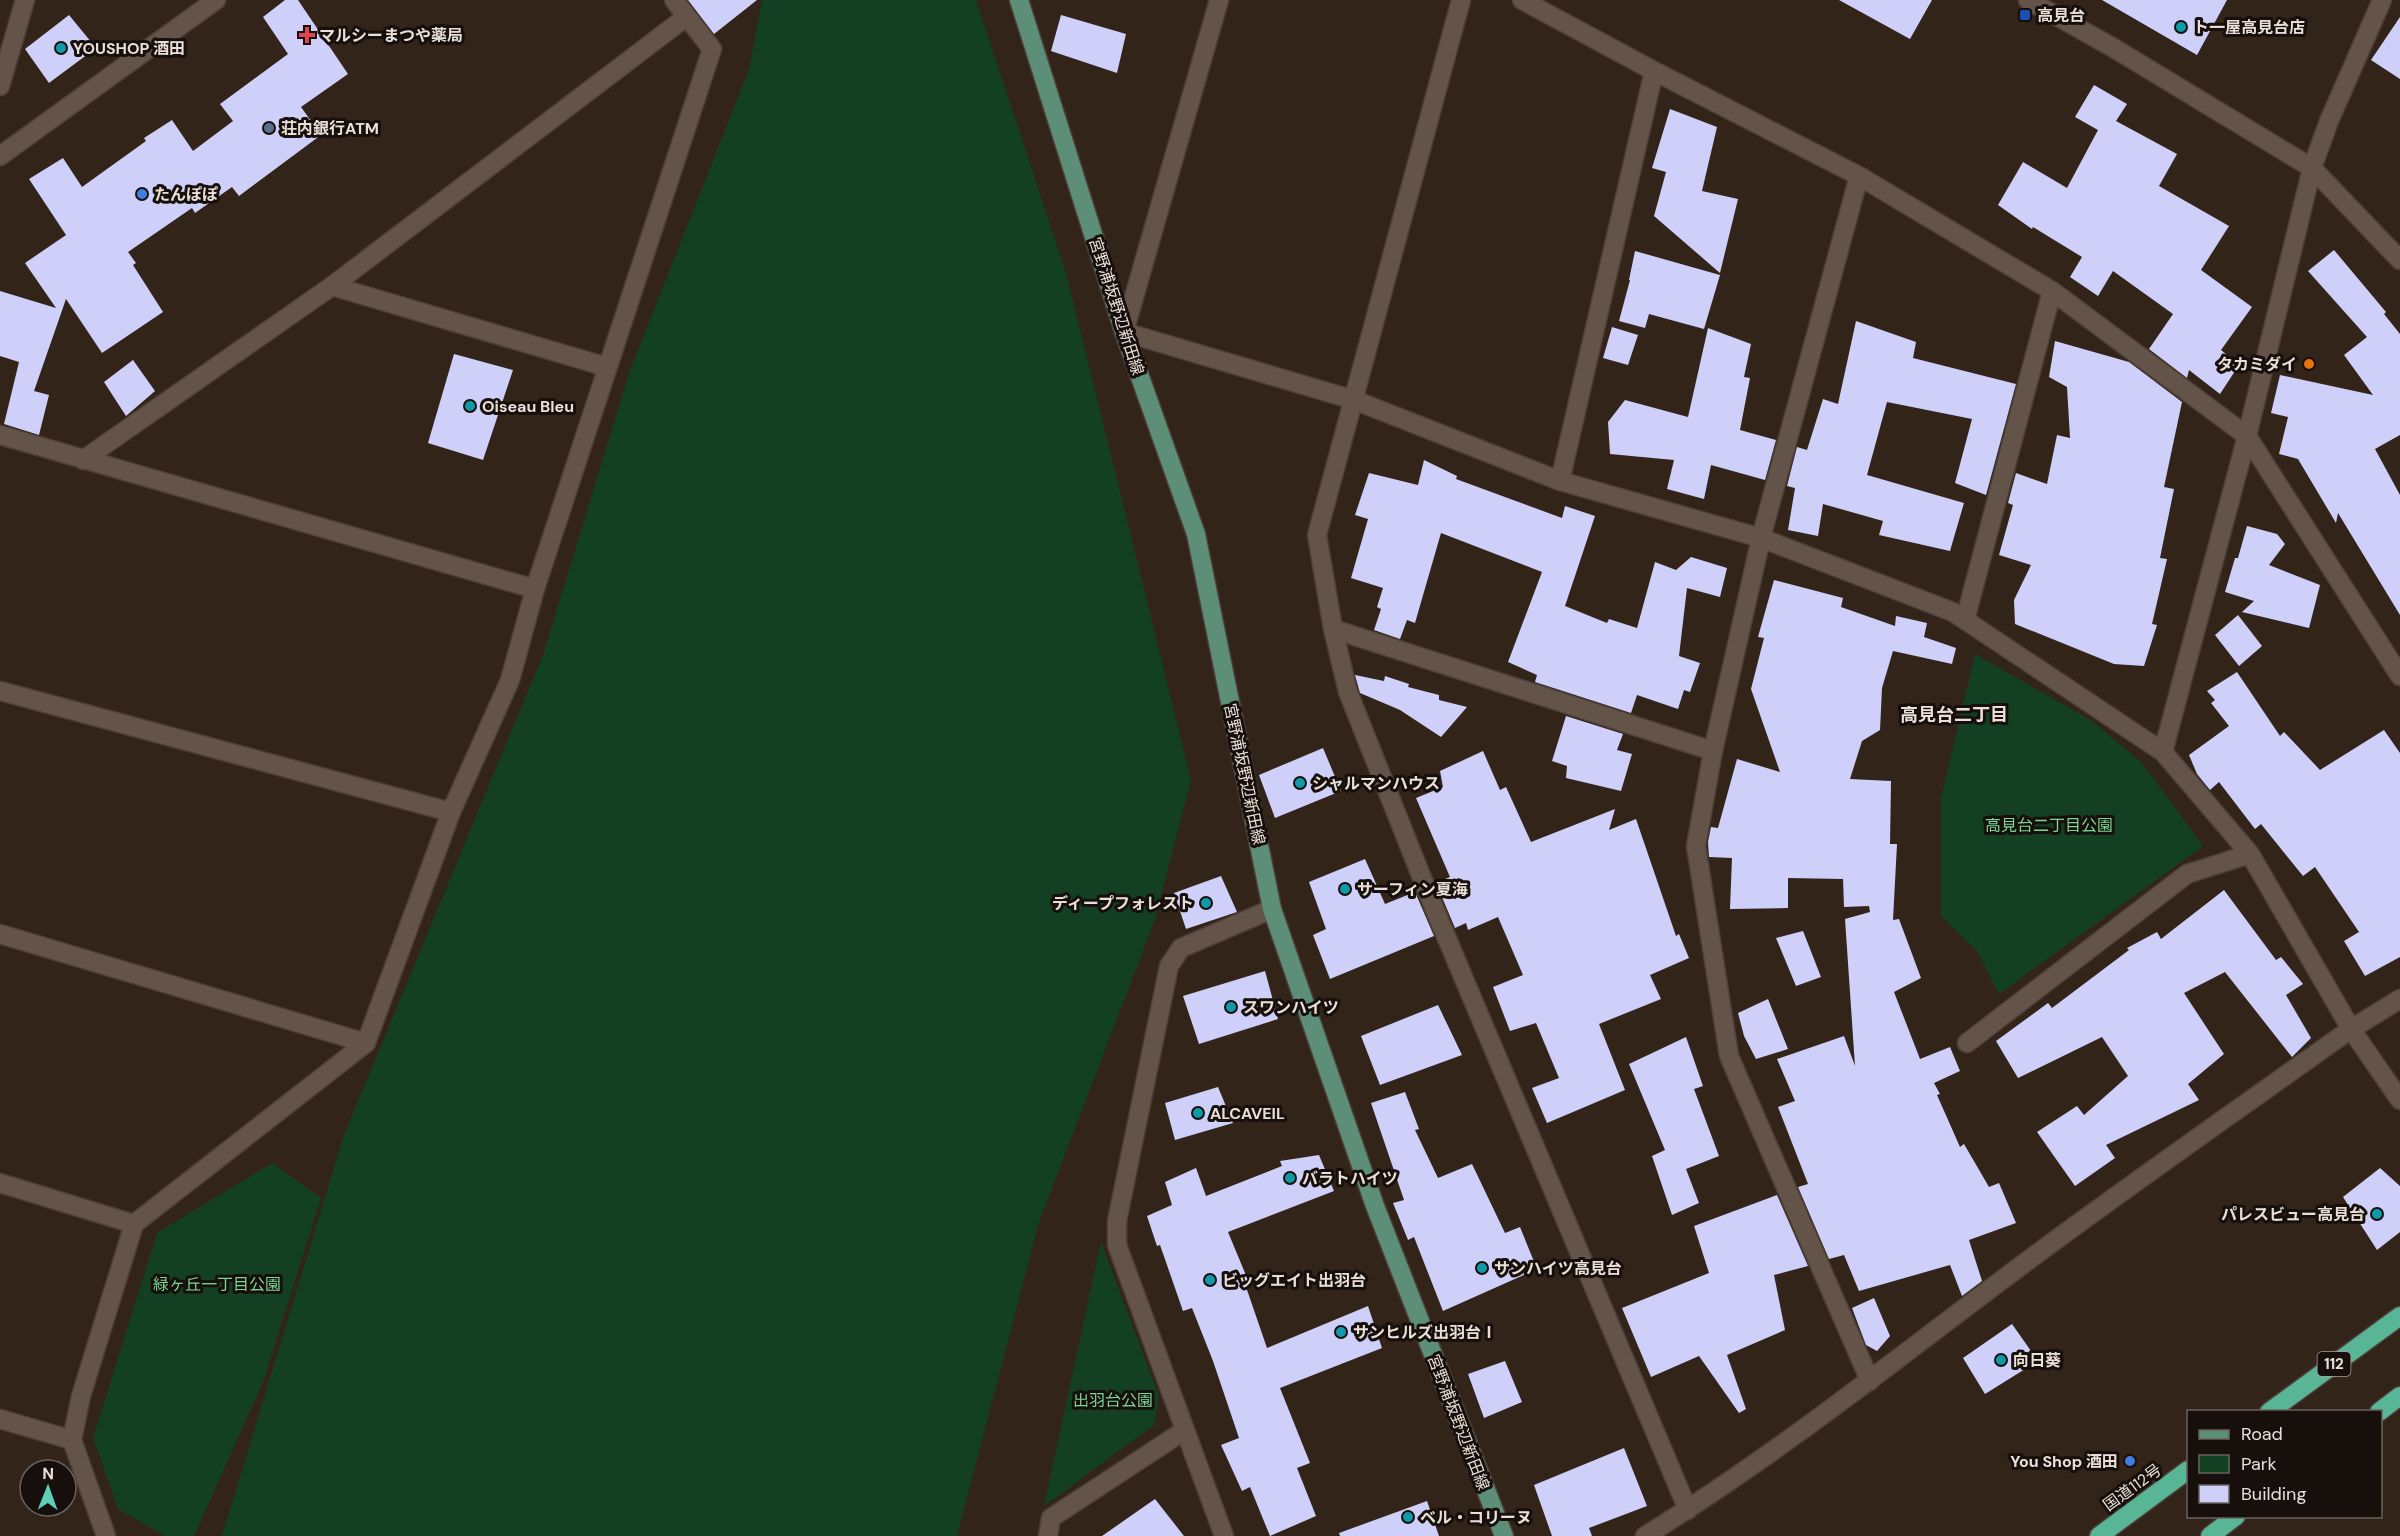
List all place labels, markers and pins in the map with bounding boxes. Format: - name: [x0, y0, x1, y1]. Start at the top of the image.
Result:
- place label: 高見台: [2037, 5, 2085, 26]
- marker: 高見台: [2018, 8, 2032, 22]
- place label: ト一屋高見台店: [2193, 17, 2305, 38]
- marker: ト一屋高見台店: [2174, 20, 2188, 34]
- place label: マルシーまつや薬局: [319, 25, 463, 46]
- marker: マルシーまつや薬局: [300, 28, 314, 42]
- place label: YOUSHOP 酒田: [73, 38, 185, 59]
- marker: YOUSHOP 酒田: [54, 41, 68, 55]
- place label: 荘内銀行ATM: [281, 118, 379, 139]
- marker: 荘内銀行ATM: [262, 121, 276, 135]
- place label: たんぽぽ: [154, 184, 218, 205]
- marker: たんぽぽ: [135, 187, 149, 201]
- place label: タカミダイ: [2217, 354, 2297, 375]
- marker: タカミダイ: [2302, 357, 2316, 371]
- place label: Oiseau Bleu: [482, 396, 574, 417]
- marker: Oiseau Bleu: [463, 399, 477, 413]
- place label: シャルマンハウス: [1312, 773, 1440, 794]
- marker: シャルマンハウス: [1293, 776, 1307, 790]
- place label: サーフィン夏海: [1357, 879, 1468, 900]
- marker: サーフィン夏海: [1338, 882, 1352, 896]
- place label: ディープフォレスト: [1052, 893, 1194, 914]
- marker: ディープフォレスト: [1199, 896, 1213, 910]
- place label: スワンハイツ: [1243, 997, 1339, 1018]
- marker: スワンハイツ: [1224, 1000, 1238, 1014]
- place label: ALCAVEIL: [1210, 1103, 1285, 1124]
- marker: ALCAVEIL: [1191, 1106, 1205, 1120]
- place label: バラトハイツ: [1302, 1168, 1398, 1189]
- marker: バラトハイツ: [1283, 1171, 1297, 1185]
- place label: パレスビュー高見台: [2221, 1204, 2365, 1225]
- marker: パレスビュー高見台: [2370, 1207, 2384, 1221]
- place label: サンハイツ高見台: [1494, 1258, 1622, 1279]
- marker: サンハイツ高見台: [1475, 1261, 1489, 1275]
- place label: ビッグエイト出羽台: [1222, 1270, 1366, 1291]
- marker: ビッグエイト出羽台: [1203, 1273, 1217, 1287]
- place label: サンヒルズ出羽台Ⅰ: [1353, 1322, 1497, 1343]
- marker: サンヒルズ出羽台Ⅰ: [1334, 1325, 1348, 1339]
- place label: 向日葵: [2013, 1350, 2061, 1371]
- marker: 向日葵: [1994, 1353, 2008, 1367]
- place label: You Shop 酒田: [2010, 1451, 2118, 1472]
- marker: You Shop 酒田: [2123, 1454, 2137, 1468]
- place label: ベル・コリーヌ: [1420, 1507, 1532, 1528]
- marker: ベル・コリーヌ: [1401, 1510, 1415, 1524]

